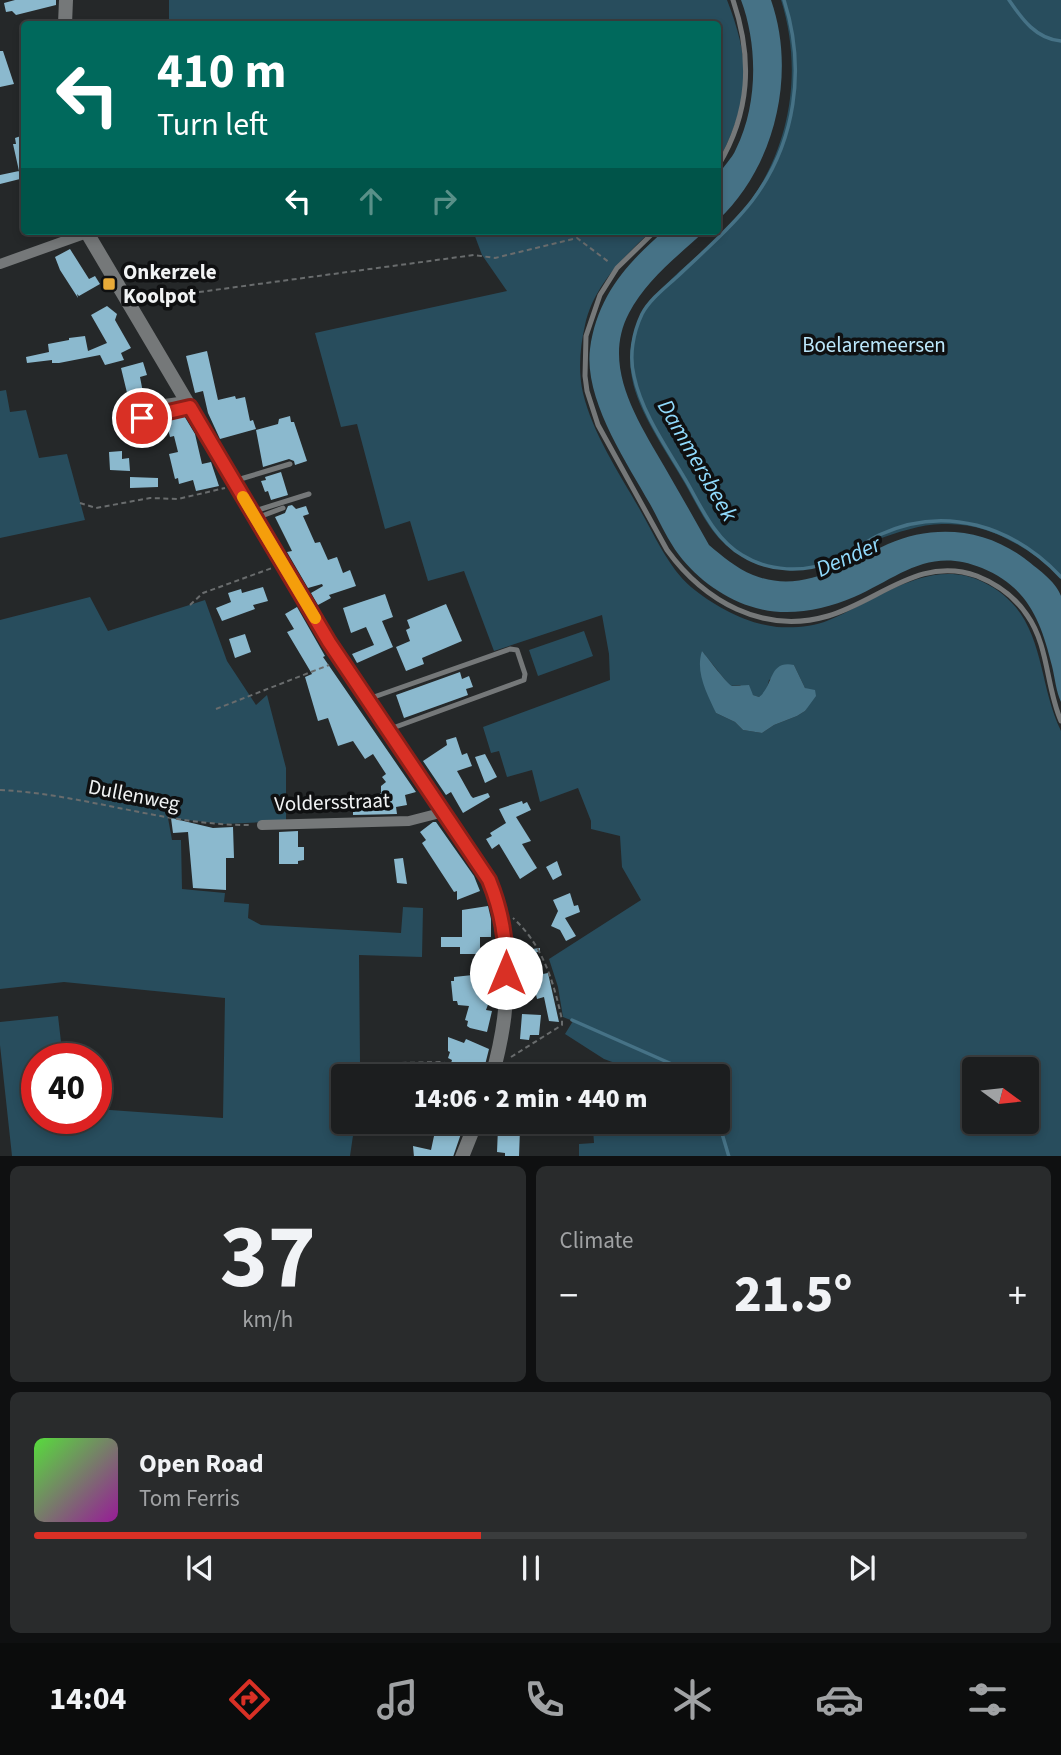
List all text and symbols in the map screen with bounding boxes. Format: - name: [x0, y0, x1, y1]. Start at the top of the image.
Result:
- text: 410 m: [157, 37, 286, 107]
- icon: left: [42, 49, 133, 140]
- text: Turn left: [157, 102, 268, 148]
- icon: left: [279, 182, 317, 220]
- icon: ahead: [352, 182, 390, 220]
- icon: right: [425, 182, 463, 220]
- place label: Onkerzele Koolpot: [123, 257, 217, 311]
- marker: Onkerzele Koolpot: [101, 276, 117, 292]
- park label: Boelaremeersen: [802, 330, 946, 360]
- pin: [112, 388, 172, 448]
- water label: Dammersbeek: [649, 393, 746, 528]
- icon: arrive: [123, 399, 161, 437]
- water label: Dender: [810, 527, 887, 585]
- street label: Dullenweg: [86, 771, 183, 819]
- street label: Voldersstraat: [274, 785, 390, 819]
- position arrow: [469, 936, 543, 1010]
- speed limit sign: 40: [21, 1043, 112, 1134]
- north arrow: [962, 1057, 1040, 1134]
- map controls: [962, 1057, 1039, 1134]
- text: 14:06 · 2 min · 440 m: [414, 1080, 647, 1117]
- text: 37: [220, 1193, 316, 1322]
- text: Climate: [560, 1224, 633, 1257]
- text: 21.5°: [734, 1258, 853, 1332]
- text: −: [560, 1269, 578, 1323]
- text: +: [1008, 1269, 1027, 1323]
- text: km/h: [242, 1303, 293, 1336]
- text: Open Road: [139, 1445, 264, 1482]
- text: Tom Ferris: [139, 1482, 240, 1515]
- icon: previous: [181, 1549, 219, 1587]
- icon: pause: [512, 1549, 550, 1587]
- icon: next: [843, 1549, 881, 1587]
- icon: directions: [225, 1675, 274, 1724]
- icon: music: [373, 1675, 422, 1724]
- icon: phone: [520, 1675, 569, 1724]
- icon: climate: [668, 1675, 717, 1724]
- icon: car: [815, 1675, 864, 1724]
- icon: filters: [963, 1675, 1012, 1724]
- text: 14:04: [49, 1676, 126, 1722]

